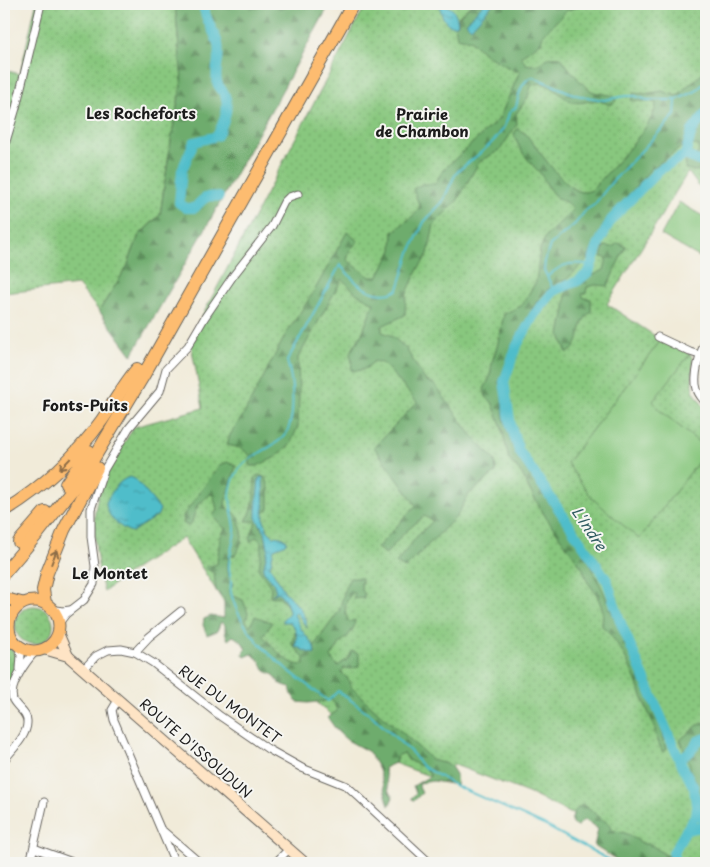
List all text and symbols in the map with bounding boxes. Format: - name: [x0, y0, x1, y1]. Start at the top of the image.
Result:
- district label: Les Rocheforts: [86, 101, 196, 124]
- district label: Prairie de Chambon: [375, 102, 469, 142]
- district label: Fonts-Puits: [42, 393, 128, 416]
- one-way arrow: [59, 457, 71, 470]
- water label: L'Indre: [567, 501, 614, 556]
- one-way arrow: [50, 549, 59, 565]
- district label: Le Montet: [72, 561, 148, 584]
- street label: RUE DU MONTET: [175, 660, 286, 749]
- street label: ROUTE D'ISSOUDUN: [135, 693, 257, 803]

